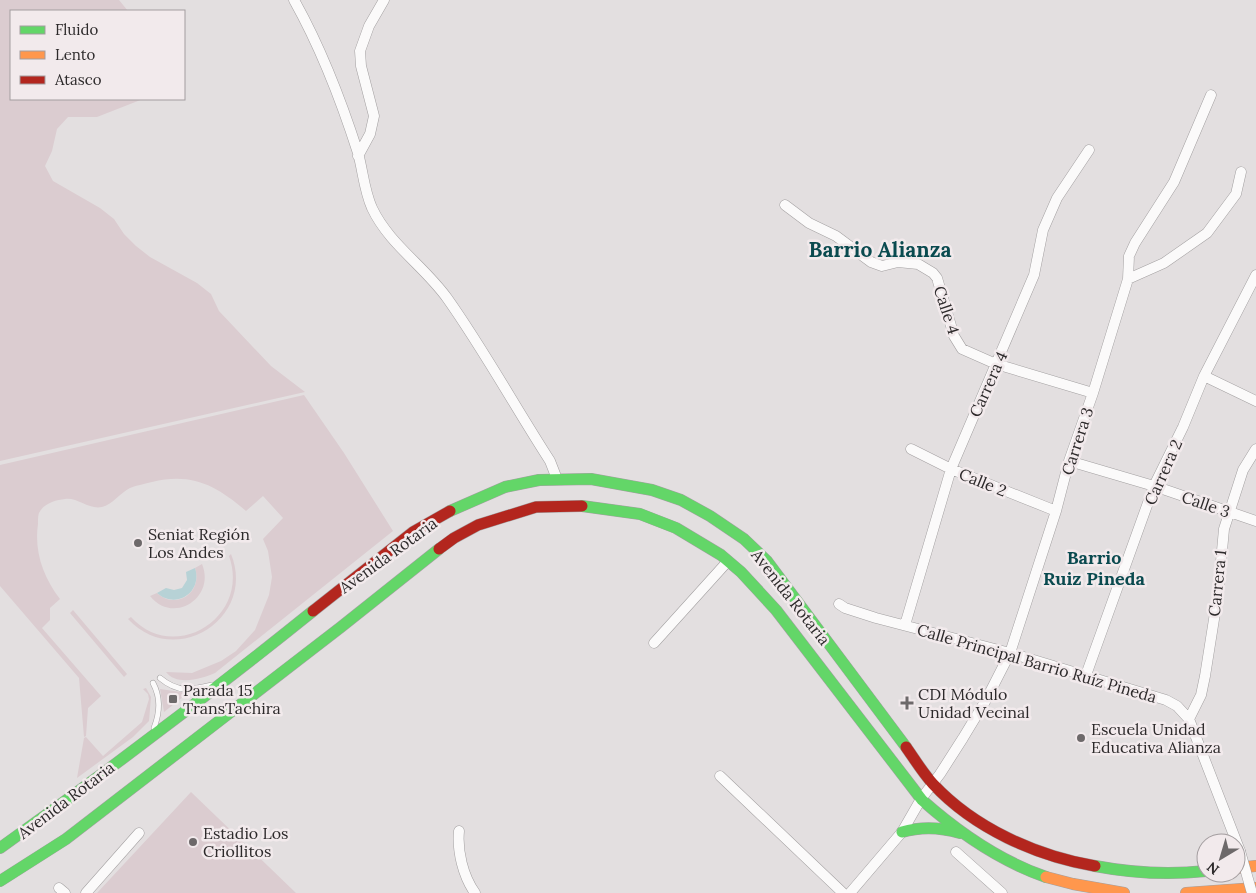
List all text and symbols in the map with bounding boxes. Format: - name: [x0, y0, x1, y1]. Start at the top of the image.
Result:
- legend: [10, 10, 185, 100]
- text: Fluido: [55, 20, 98, 39]
- text: Lento: [55, 45, 96, 64]
- text: Atasco: [54, 70, 102, 89]
- district label: Barrio Alianza: [809, 236, 951, 263]
- street label: Calle 4: [930, 283, 964, 337]
- street label: Carrera 4: [965, 348, 1011, 420]
- street label: Carrera 3: [1057, 405, 1097, 477]
- street label: Carrera 2: [1140, 436, 1186, 508]
- street label: Calle 2: [956, 463, 1010, 501]
- street label: Calle 3: [1179, 486, 1233, 522]
- street label: Avenida Rotaria: [334, 513, 441, 598]
- place label: Seniat Región Los Andes: [148, 524, 250, 562]
- marker: Seniat Región Los Andes: [132, 537, 144, 549]
- street label: Avenida Rotaria: [747, 544, 835, 649]
- district label: Barrio Ruiz Pineda: [1043, 546, 1146, 590]
- street label: Carrera 1: [1204, 548, 1230, 617]
- street label: Calle Principal Barrio Ruíz Pineda: [915, 619, 1159, 707]
- place label: Parada 15 TransTachira: [183, 680, 281, 718]
- place label: CDI Módulo Unidad Vecinal: [918, 684, 1030, 722]
- marker: Parada 15 TransTachira: [167, 693, 179, 705]
- marker: CDI Módulo Unidad Vecinal: [900, 696, 914, 710]
- place label: Escuela Unidad Educativa Alianza: [1091, 719, 1221, 757]
- marker: Escuela Unidad Educativa Alianza: [1075, 732, 1087, 744]
- street label: Avenida Rotaria: [13, 757, 118, 844]
- place label: Estadio Los Criollitos: [203, 823, 288, 861]
- north arrow: [1196, 833, 1246, 883]
- marker: Estadio Los Criollitos: [187, 836, 199, 848]
- text: N: [1203, 858, 1223, 879]

